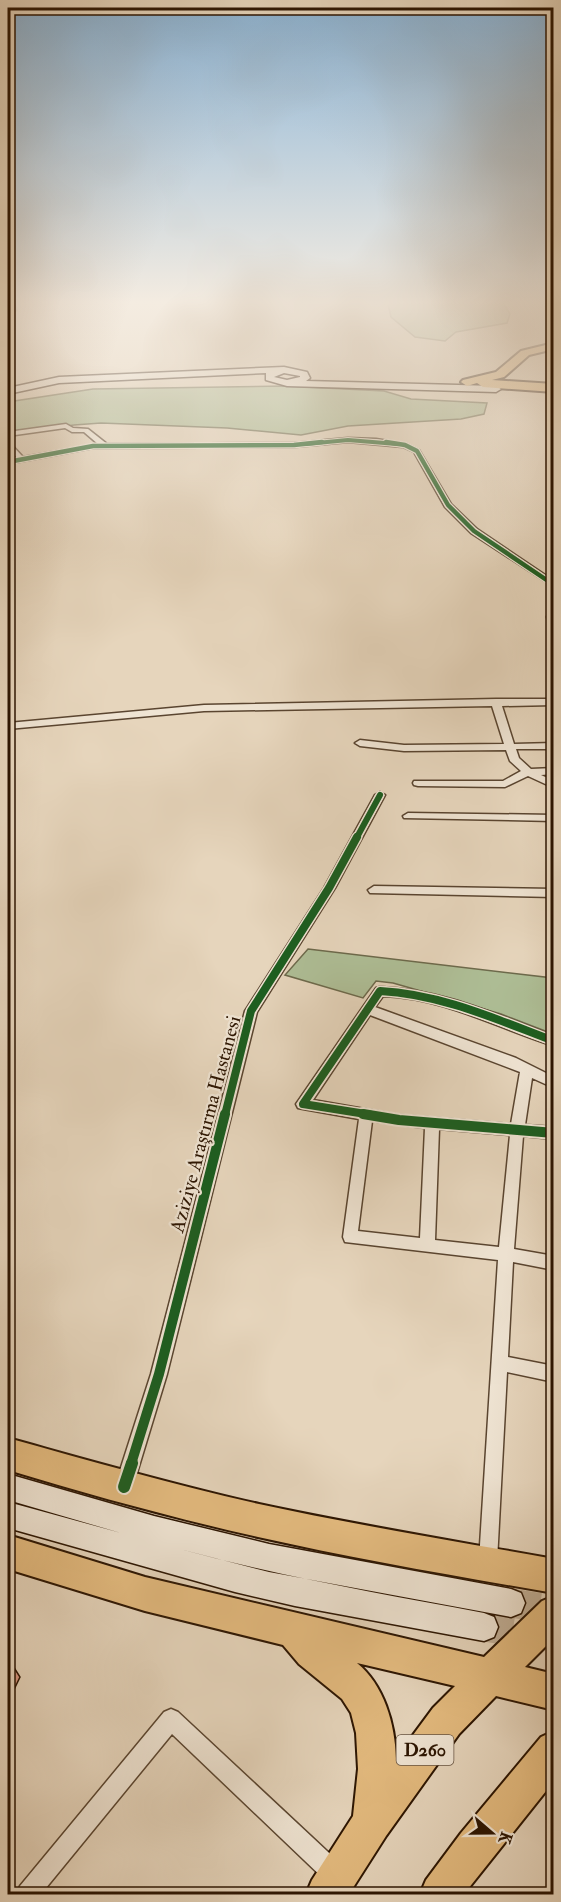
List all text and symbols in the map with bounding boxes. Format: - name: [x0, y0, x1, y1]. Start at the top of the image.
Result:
- street label: Aziziye Araştırma Hastanesi: [164, 1013, 246, 1236]
- road number: D260: [396, 1735, 454, 1765]
- north arrow: [462, 1803, 522, 1863]
- text: K: [494, 1829, 516, 1847]

